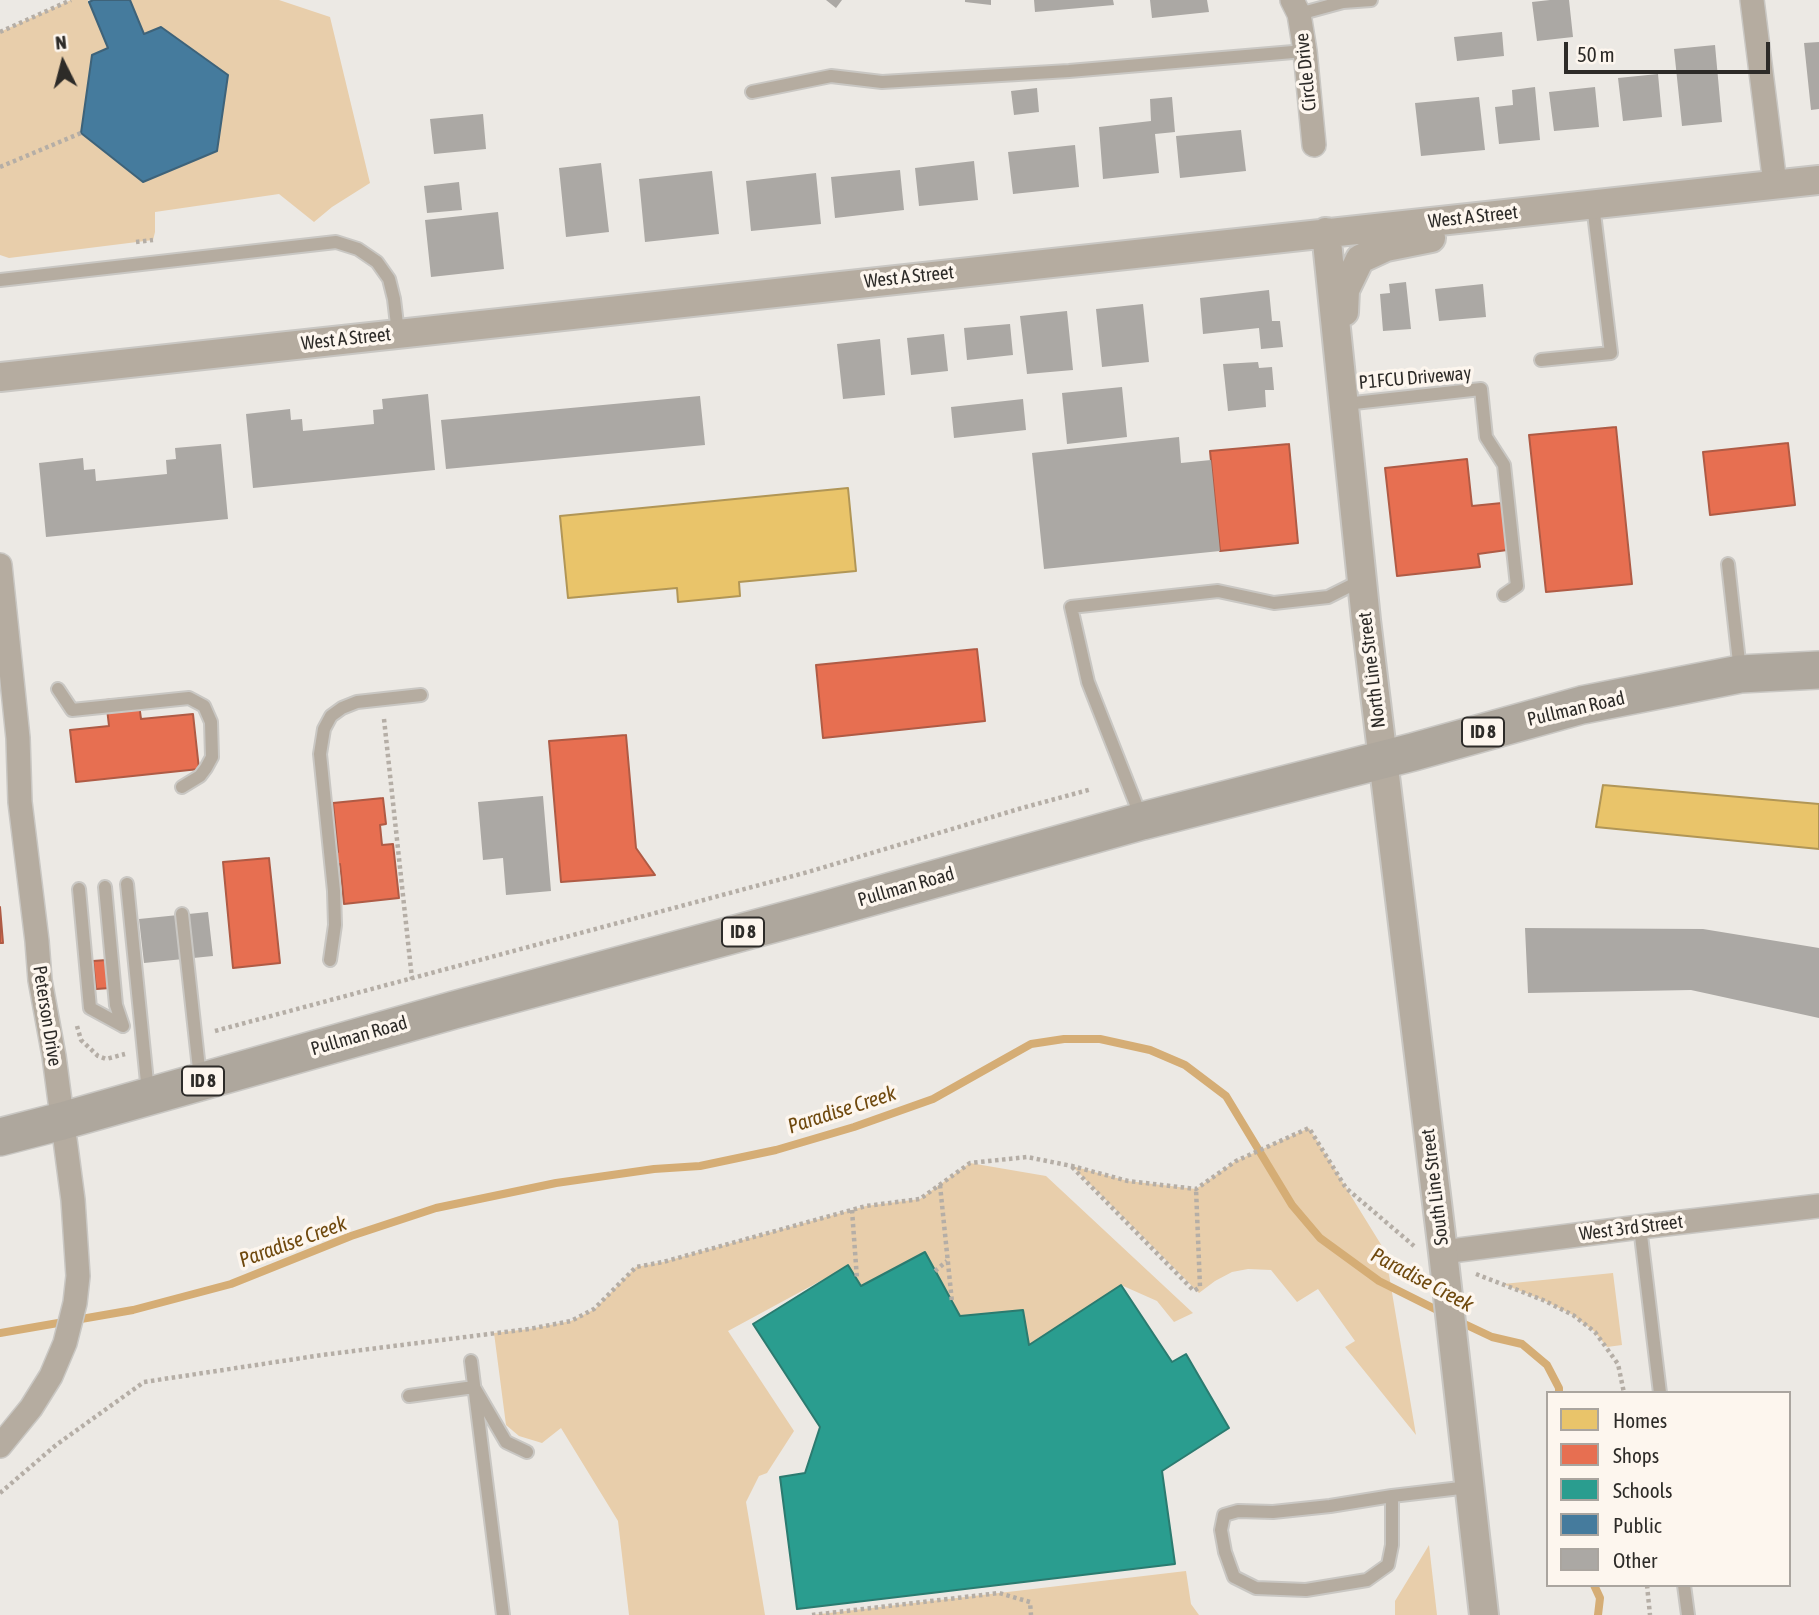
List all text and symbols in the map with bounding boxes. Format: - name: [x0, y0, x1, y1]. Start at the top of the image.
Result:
- north arrow: [28, 28, 98, 98]
- scale bar: [1567, 28, 1773, 72]
- text: N: [54, 31, 68, 54]
- street label: Circle Drive: [1291, 32, 1321, 112]
- text: 50 m: [1577, 42, 1615, 66]
- street label: West A Street: [1427, 201, 1519, 233]
- street label: West A Street: [863, 261, 955, 293]
- street label: West A Street: [300, 323, 392, 355]
- street label: P1FCU Driveway: [1358, 362, 1472, 394]
- street label: North Line Street: [1354, 611, 1390, 729]
- street label: Pullman Road: [1525, 687, 1627, 731]
- road number: ID 8: [1462, 718, 1504, 746]
- street label: Pullman Road: [855, 862, 957, 912]
- road number: ID 8: [722, 917, 764, 946]
- street label: Peterson Drive: [28, 964, 66, 1068]
- street label: Pullman Road: [308, 1011, 410, 1061]
- road number: ID 8: [182, 1066, 224, 1096]
- water label: Paradise Creek: [785, 1081, 899, 1139]
- street label: South Line Street: [1417, 1127, 1453, 1247]
- street label: West 3rd Street: [1578, 1210, 1684, 1246]
- water label: Paradise Creek: [236, 1211, 350, 1273]
- water label: Paradise Creek: [1366, 1242, 1478, 1318]
- legend: [1546, 1391, 1791, 1587]
- text: Homes: [1613, 1408, 1667, 1432]
- text: Shops: [1613, 1443, 1659, 1467]
- text: Schools: [1613, 1478, 1673, 1502]
- text: Public: [1613, 1513, 1662, 1537]
- text: Other: [1613, 1548, 1657, 1572]

